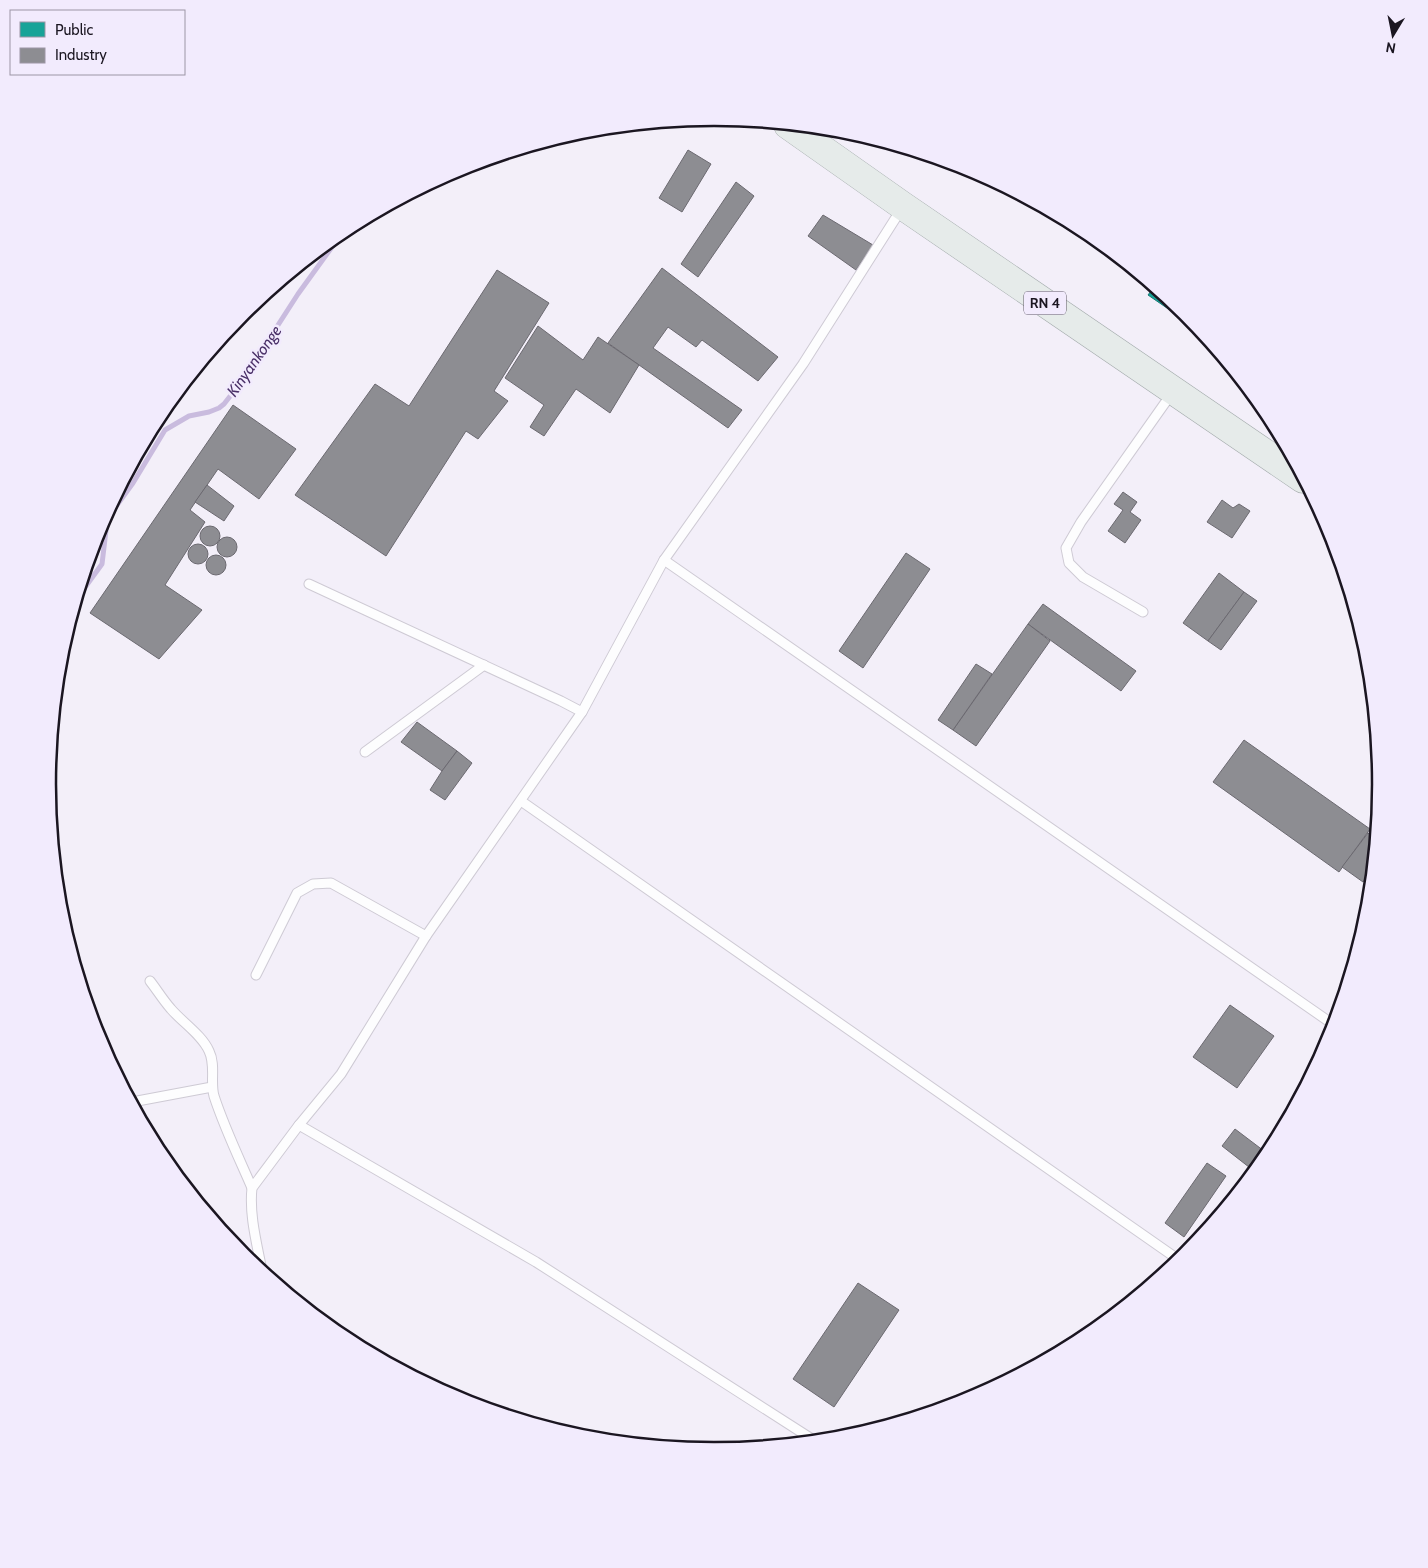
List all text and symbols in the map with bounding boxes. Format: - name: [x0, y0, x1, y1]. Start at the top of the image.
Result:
- legend: [10, 10, 185, 75]
- north arrow: [1368, 10, 1418, 60]
- text: Public: [55, 21, 93, 39]
- text: N: [1384, 38, 1397, 58]
- text: Industry: [55, 46, 107, 64]
- road number: RN 4: [1024, 292, 1066, 314]
- water label: Kinyankonge: [223, 322, 285, 400]

